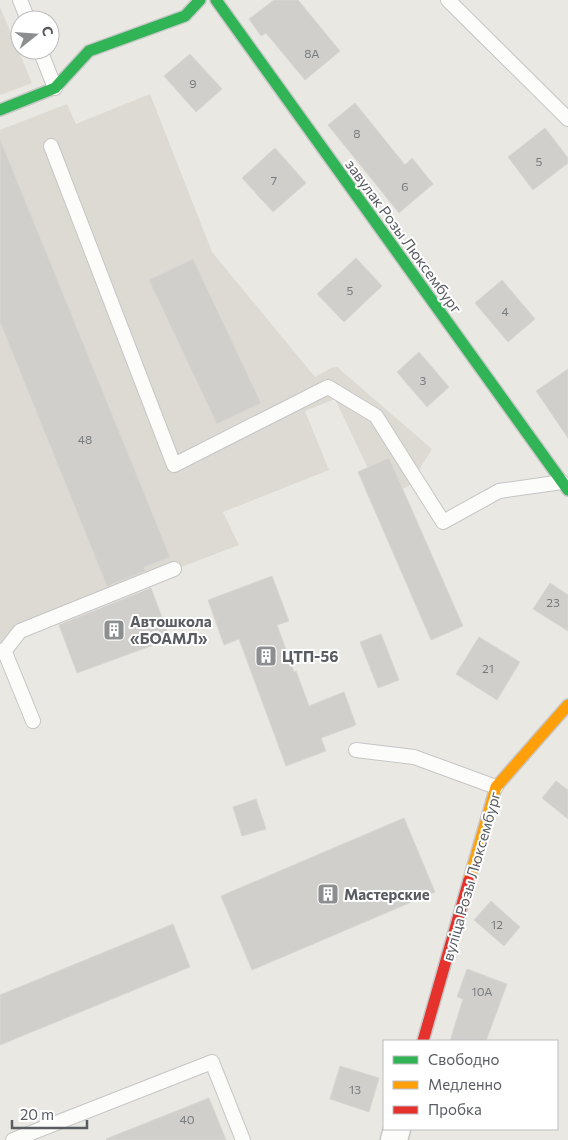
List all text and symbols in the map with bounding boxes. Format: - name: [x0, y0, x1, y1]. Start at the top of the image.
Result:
- north arrow: [10, 10, 60, 60]
- text: С: [38, 24, 57, 38]
- house number: 8А: [304, 46, 320, 60]
- house number: 9: [189, 76, 197, 90]
- house number: 8: [353, 126, 361, 140]
- house number: 5: [536, 154, 543, 168]
- street label: завулак Розы Люксембург: [342, 156, 466, 317]
- house number: 7: [271, 173, 277, 187]
- house number: 6: [401, 179, 409, 193]
- house number: 5: [347, 283, 354, 297]
- house number: 4: [501, 304, 509, 318]
- house number: 3: [420, 373, 427, 387]
- house number: 48: [78, 432, 92, 446]
- house number: 23: [546, 595, 560, 609]
- place label: Автошкола «БОАМЛ»: [130, 612, 212, 647]
- building icon: Автошкола «БОАМЛ»: [102, 618, 126, 642]
- building icon: ЦТП-56: [254, 644, 278, 668]
- place label: ЦТП-56: [282, 647, 339, 665]
- house number: 21: [482, 661, 494, 675]
- street label: вуліца Розы Люксембург: [438, 789, 504, 963]
- building icon: Мастерские: [316, 882, 340, 906]
- place label: Мастерские: [344, 885, 430, 903]
- house number: 12: [491, 917, 503, 931]
- house number: 10А: [472, 984, 492, 998]
- legend: [383, 1040, 558, 1130]
- text: Свободно: [428, 1050, 499, 1068]
- text: Медленно: [428, 1075, 502, 1093]
- house number: 13: [349, 1082, 361, 1096]
- scale bar: [12, 1098, 88, 1130]
- text: Пробка: [428, 1100, 482, 1118]
- text: 20 m: [20, 1105, 54, 1123]
- house number: 40: [179, 1112, 195, 1126]

